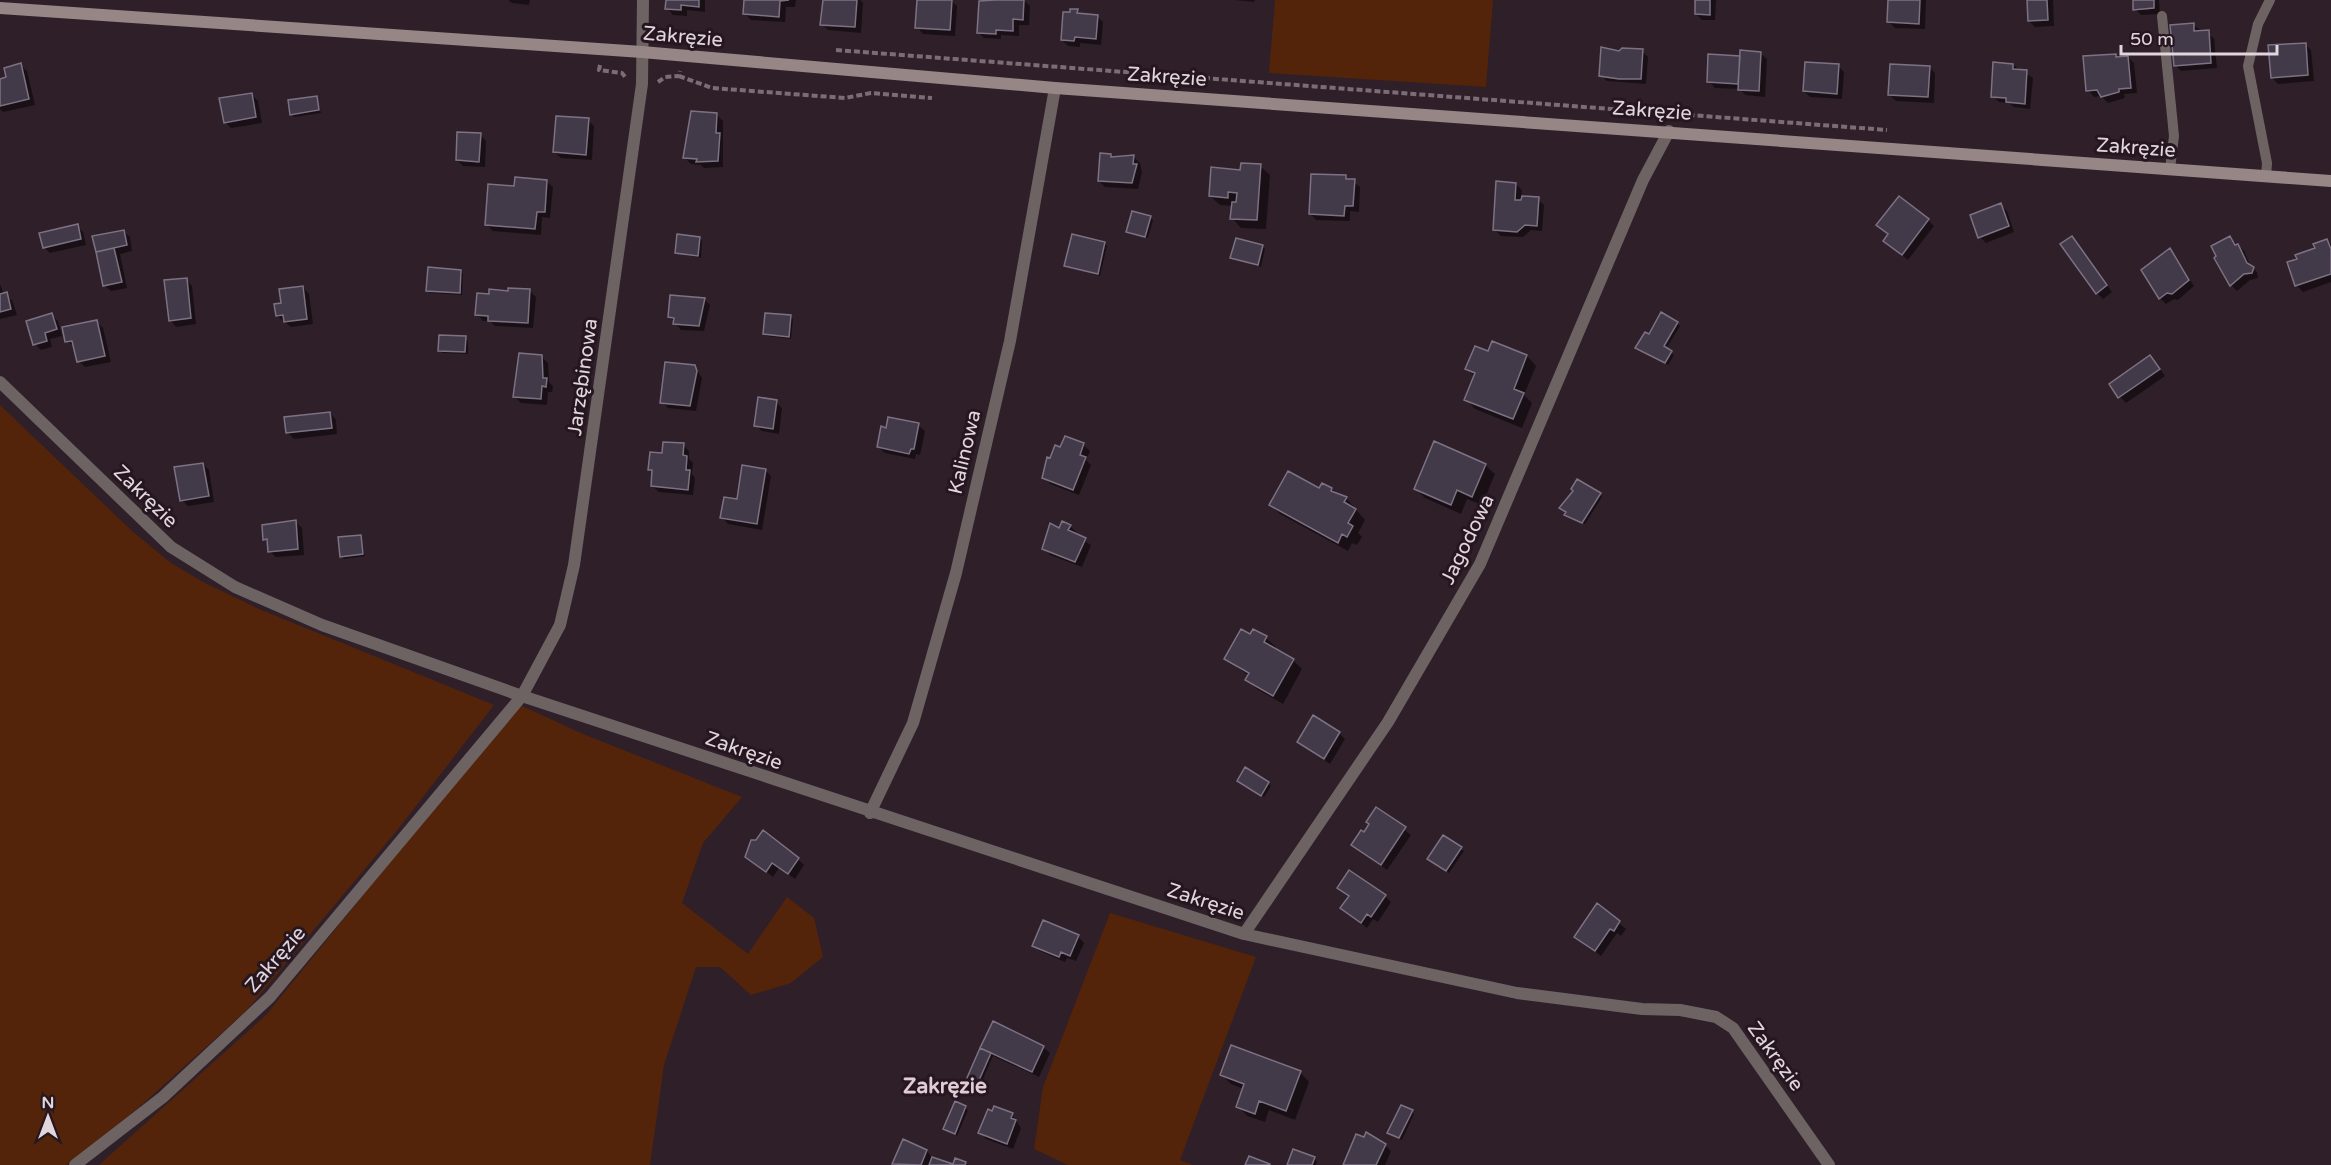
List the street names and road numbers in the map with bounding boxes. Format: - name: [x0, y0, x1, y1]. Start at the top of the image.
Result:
- street label: Zakręzie: [642, 22, 724, 52]
- street label: Zakręzie: [1126, 62, 1208, 92]
- street label: Zakręzie: [1611, 96, 1693, 126]
- street label: Zakręzie: [2095, 133, 2177, 163]
- street label: Jarzębinowa: [563, 317, 603, 437]
- street label: Kalinowa: [944, 408, 986, 497]
- street label: Zakręzie: [108, 460, 182, 533]
- street label: Jagodowa: [1436, 491, 1500, 588]
- street label: Zakręzie: [702, 727, 785, 775]
- street label: Zakręzie: [1164, 878, 1247, 926]
- street label: Zakręzie: [241, 922, 311, 998]
- street label: Zakręzie: [1742, 1017, 1808, 1096]

